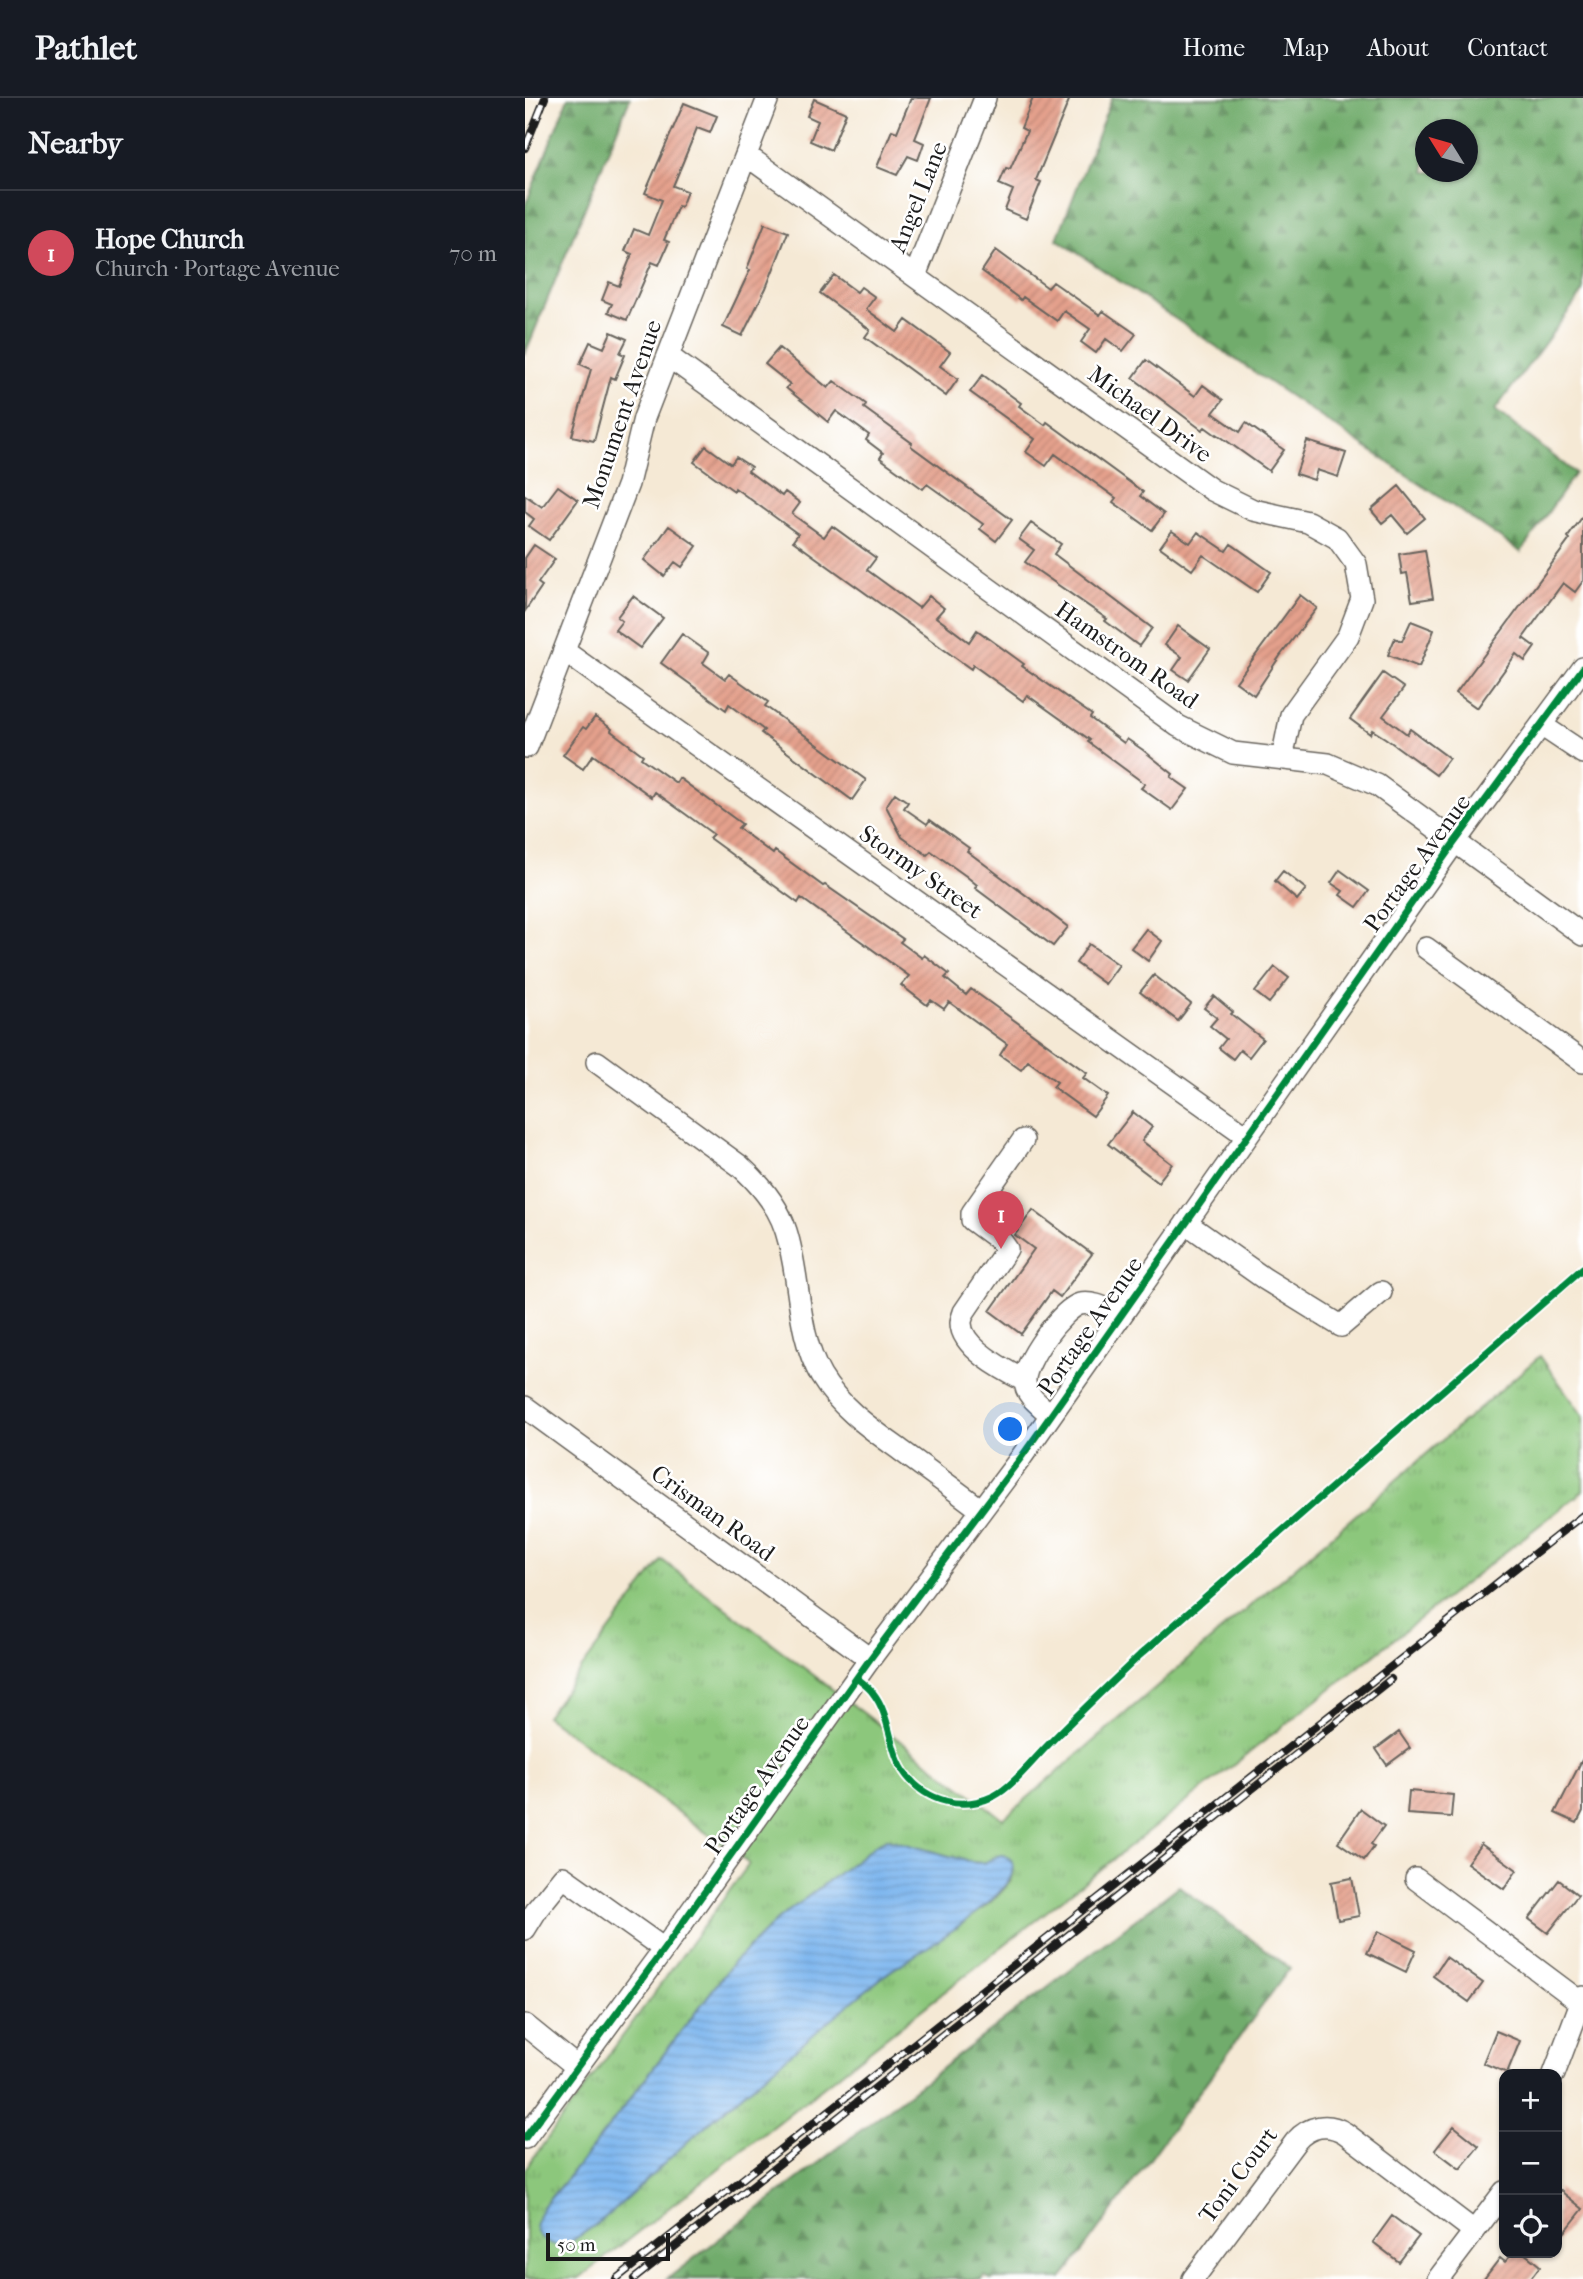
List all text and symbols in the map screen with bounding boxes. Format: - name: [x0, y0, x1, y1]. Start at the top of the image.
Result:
- text: Pathlet: [35, 29, 137, 68]
- text: Home: [1183, 34, 1245, 62]
- text: Map: [1283, 34, 1329, 62]
- text: About: [1367, 34, 1429, 62]
- text: Contact: [1467, 34, 1548, 62]
- north arrow: [1415, 119, 1478, 182]
- text: Nearby: [28, 126, 123, 161]
- street label: Angel Lane: [883, 137, 953, 258]
- text: Hope Church: [95, 224, 244, 255]
- text: 1: [47, 240, 55, 267]
- text: 70 m: [449, 240, 497, 267]
- text: Church · Portage Avenue: [95, 255, 340, 282]
- street label: Monument Avenue: [577, 316, 667, 512]
- street label: Michael Drive: [1083, 360, 1217, 468]
- street label: Hamstrom Road: [1050, 595, 1205, 715]
- street label: Portage Avenue: [1358, 789, 1476, 937]
- street label: Stormy Street: [854, 819, 988, 925]
- pin: 1: [978, 1191, 1024, 1249]
- street label: Portage Avenue: [1032, 1251, 1148, 1401]
- your location: [993, 1412, 1027, 1446]
- street label: Crisman Road: [646, 1459, 781, 1568]
- street label: Portage Avenue: [699, 1710, 815, 1860]
- map controls: [1499, 2069, 1562, 2258]
- button: +: [1499, 2069, 1562, 2132]
- street label: Toni Court: [1193, 2121, 1283, 2228]
- button: −: [1499, 2132, 1562, 2195]
- button: locate: [1499, 2195, 1562, 2258]
- scale bar: [546, 2230, 670, 2262]
- text: 50 m: [557, 2234, 596, 2256]

